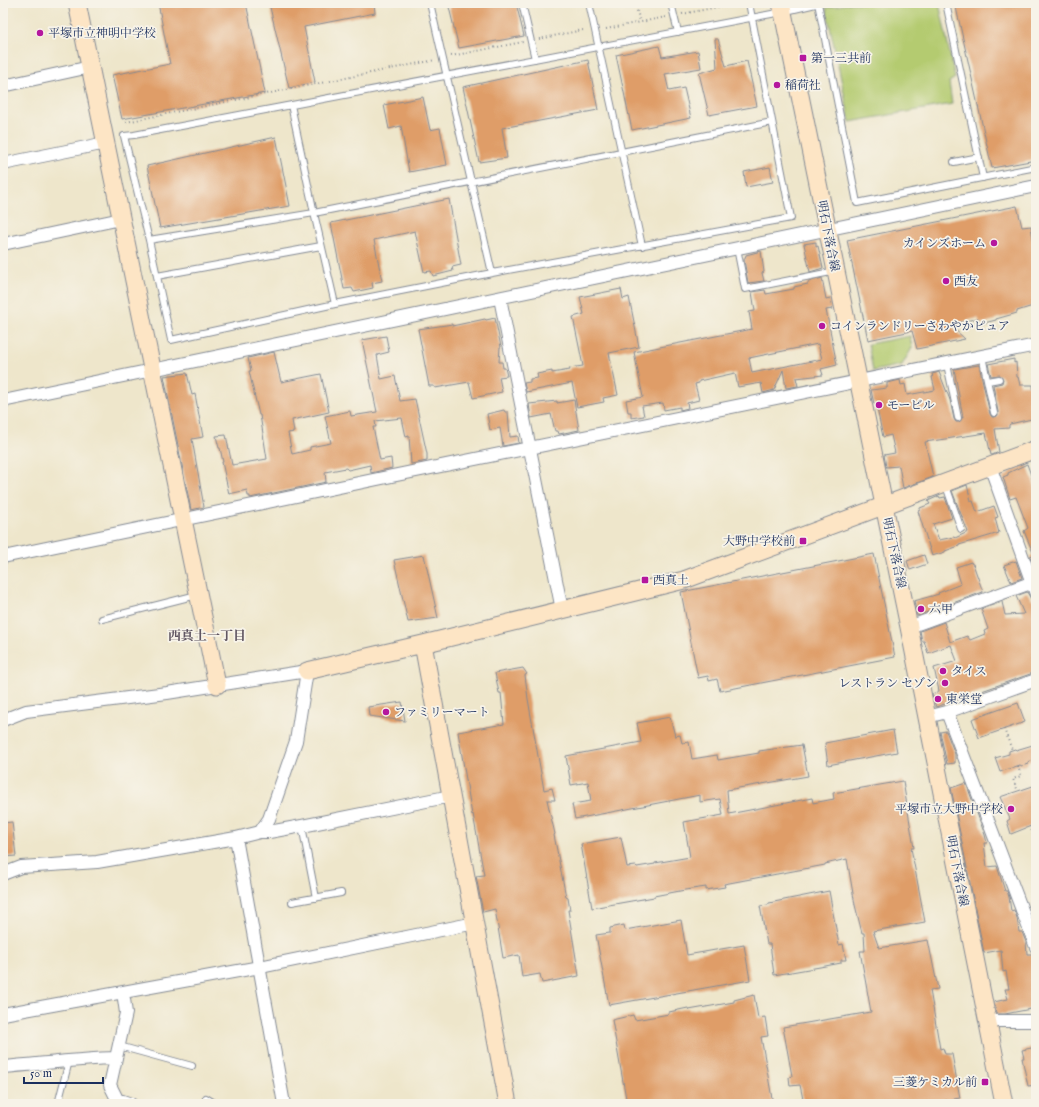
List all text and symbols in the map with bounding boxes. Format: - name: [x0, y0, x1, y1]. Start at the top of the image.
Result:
- place label: 平塚市立神明中学校: [48, 26, 156, 41]
- marker: 平塚市立神明中学校: [35, 28, 45, 38]
- place label: 第一三共前: [811, 51, 871, 66]
- marker: 第一三共前: [798, 53, 808, 63]
- place label: 稲荷社: [785, 78, 821, 93]
- marker: 稲荷社: [772, 80, 782, 90]
- street label: 明石下落合線: [814, 199, 842, 273]
- place label: カインズホーム: [903, 236, 986, 251]
- marker: カインズホーム: [989, 238, 999, 248]
- place label: 西友: [954, 274, 978, 289]
- marker: 西友: [941, 276, 951, 286]
- place label: コインランドリーさわやかピュア: [830, 319, 1010, 334]
- marker: コインランドリーさわやかピュア: [817, 321, 827, 331]
- place label: モービル: [887, 398, 935, 413]
- marker: モービル: [874, 400, 884, 410]
- street label: 明石下落合線: [879, 516, 909, 590]
- place label: 大野中学校前: [723, 534, 795, 549]
- marker: 大野中学校前: [798, 536, 808, 546]
- place label: 西真土: [653, 573, 689, 588]
- marker: 西真土: [640, 575, 650, 585]
- place label: 六甲: [929, 602, 953, 617]
- marker: 六甲: [916, 604, 926, 614]
- district label: 西真土一丁目: [168, 628, 246, 645]
- place label: タイス: [951, 664, 987, 679]
- marker: タイス: [938, 666, 948, 676]
- place label: レストラン セゾン: [839, 676, 937, 691]
- marker: レストラン セゾン: [940, 678, 950, 688]
- place label: 東栄堂: [946, 692, 982, 707]
- marker: 東栄堂: [933, 694, 943, 704]
- place label: ファミリーマート: [394, 705, 490, 720]
- marker: ファミリーマート: [381, 707, 391, 717]
- place label: 平塚市立大野中学校: [895, 802, 1003, 817]
- marker: 平塚市立大野中学校: [1006, 804, 1016, 814]
- street label: 明石下落合線: [943, 834, 971, 908]
- scale bar: [24, 1059, 103, 1085]
- text: 50 m: [30, 1066, 52, 1081]
- place label: 三菱ケミカル前: [893, 1075, 977, 1090]
- marker: 三菱ケミカル前: [980, 1077, 990, 1087]

